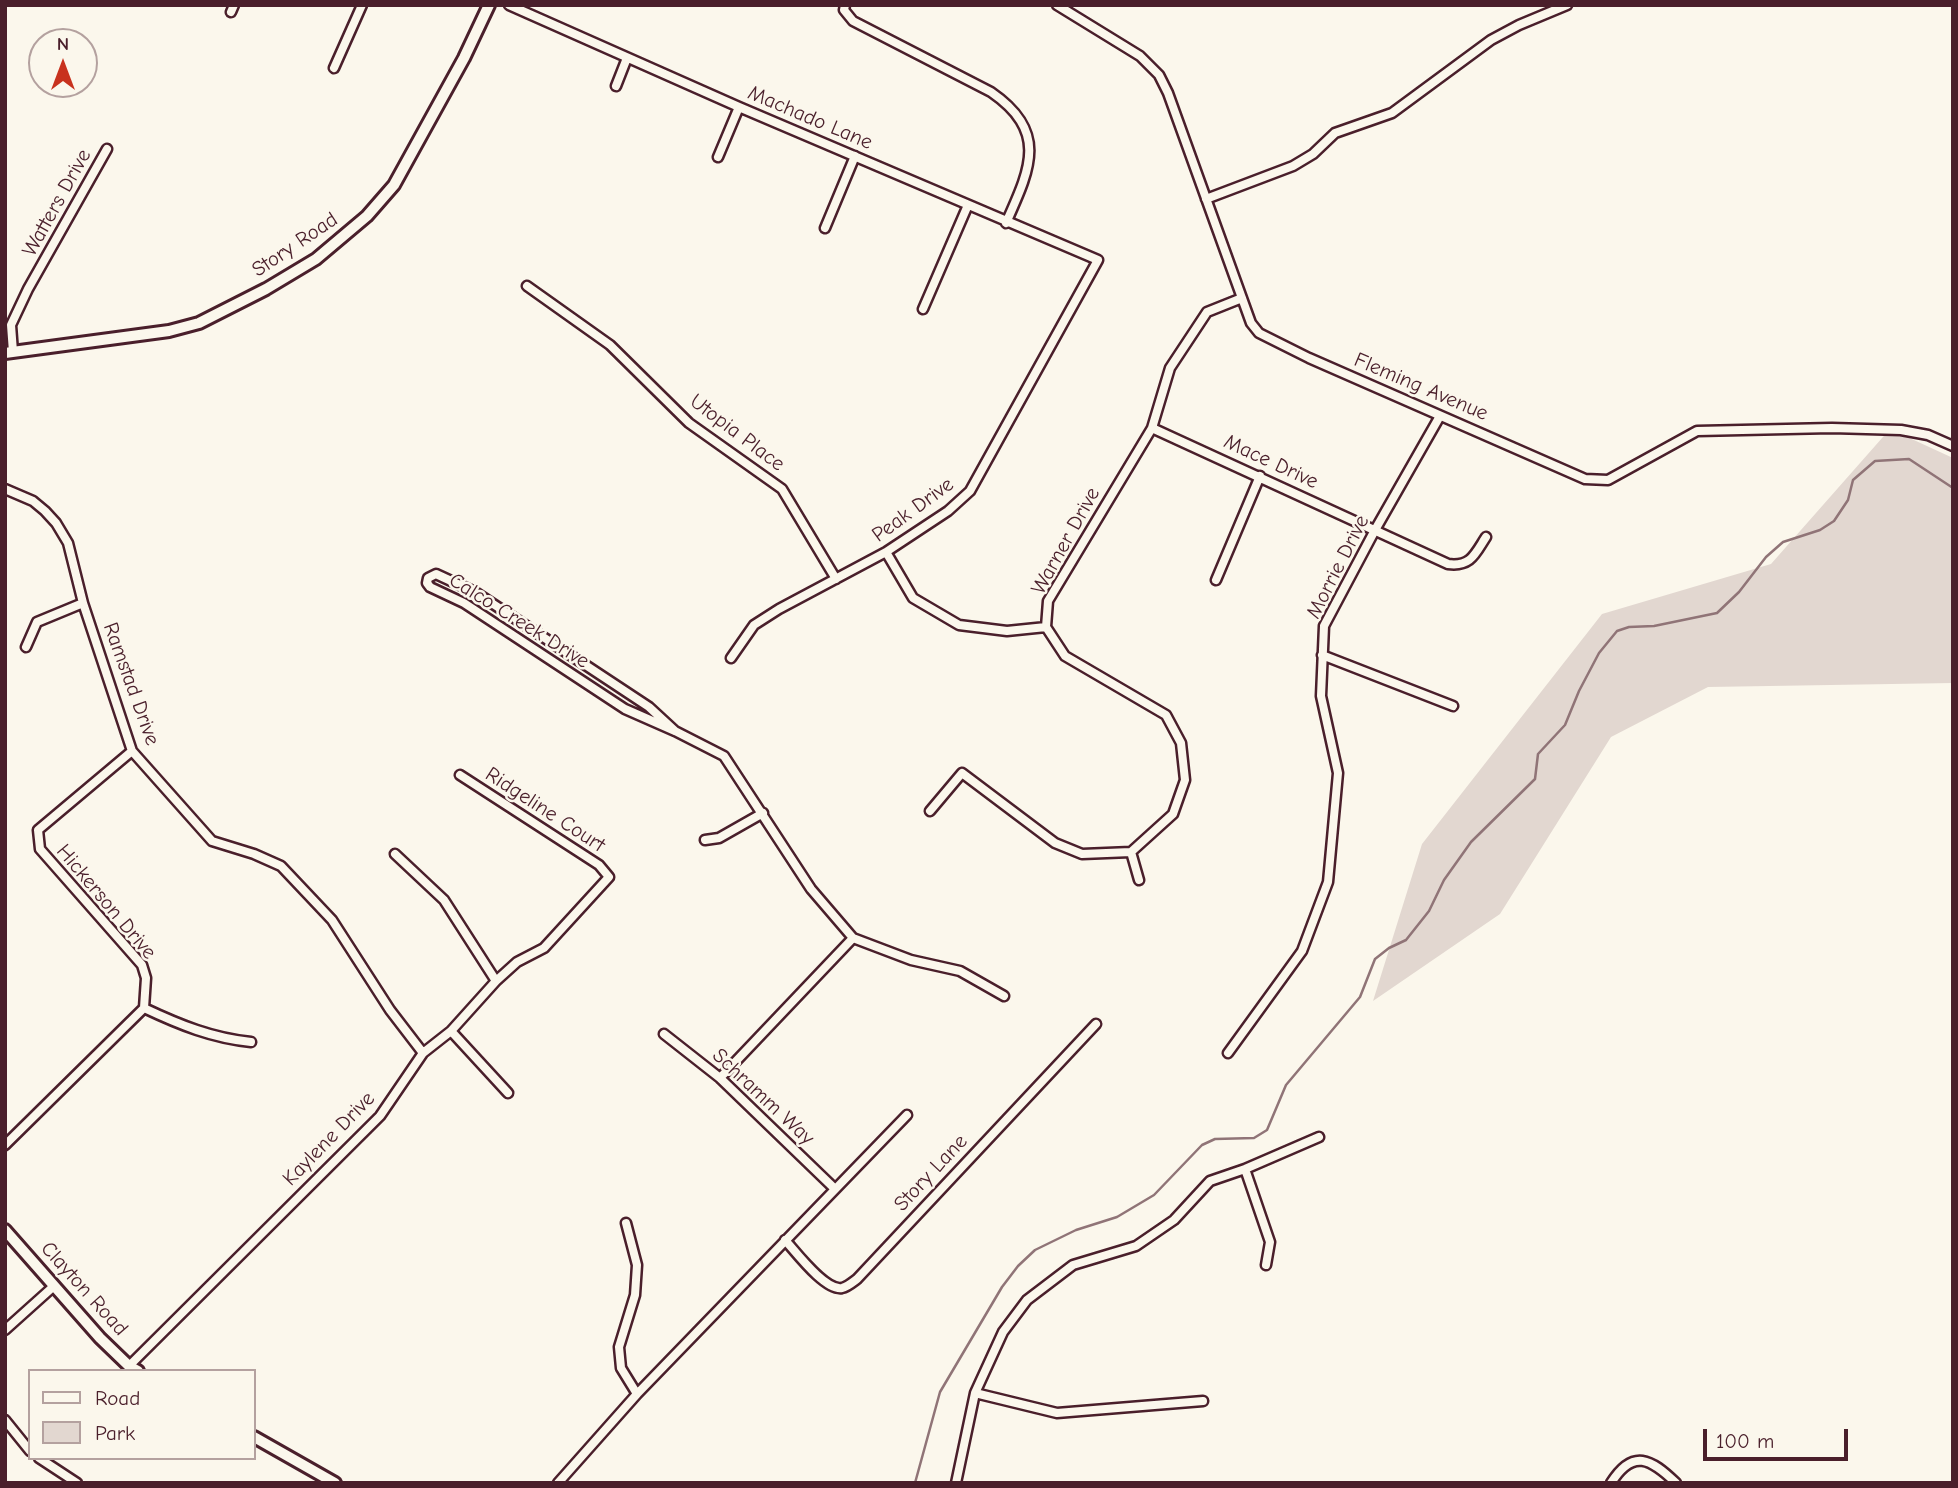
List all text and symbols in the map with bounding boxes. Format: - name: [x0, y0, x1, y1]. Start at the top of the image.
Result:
- north arrow: [28, 28, 98, 98]
- text: N: [57, 33, 69, 55]
- street label: Machado Lane: [744, 80, 876, 156]
- street label: Watters Drive: [17, 145, 97, 261]
- street label: Story Road: [247, 207, 343, 283]
- street label: Fleming Avenue: [1350, 347, 1492, 427]
- street label: Utopia Place: [684, 389, 790, 477]
- street label: Mace Drive: [1220, 429, 1322, 495]
- street label: Peak Drive: [867, 472, 959, 548]
- street label: Warner Drive: [1026, 483, 1106, 599]
- street label: Morrie Drive: [1301, 511, 1375, 623]
- street label: Calco Creek Drive: [444, 568, 594, 674]
- street label: Ramstad Drive: [97, 619, 165, 749]
- street label: Ridgeline Court: [480, 762, 610, 858]
- street label: Hickerson Drive: [51, 839, 161, 965]
- street label: Schramm Way: [707, 1043, 819, 1151]
- street label: Kaylene Drive: [278, 1087, 380, 1191]
- street label: Story Lane: [889, 1129, 973, 1217]
- street label: Clayton Road: [35, 1237, 133, 1341]
- legend: [28, 1369, 256, 1460]
- text: Road: [95, 1386, 140, 1410]
- scale bar: [1706, 1414, 1851, 1458]
- text: Park: [95, 1421, 135, 1445]
- text: 100 m: [1716, 1429, 1774, 1453]

